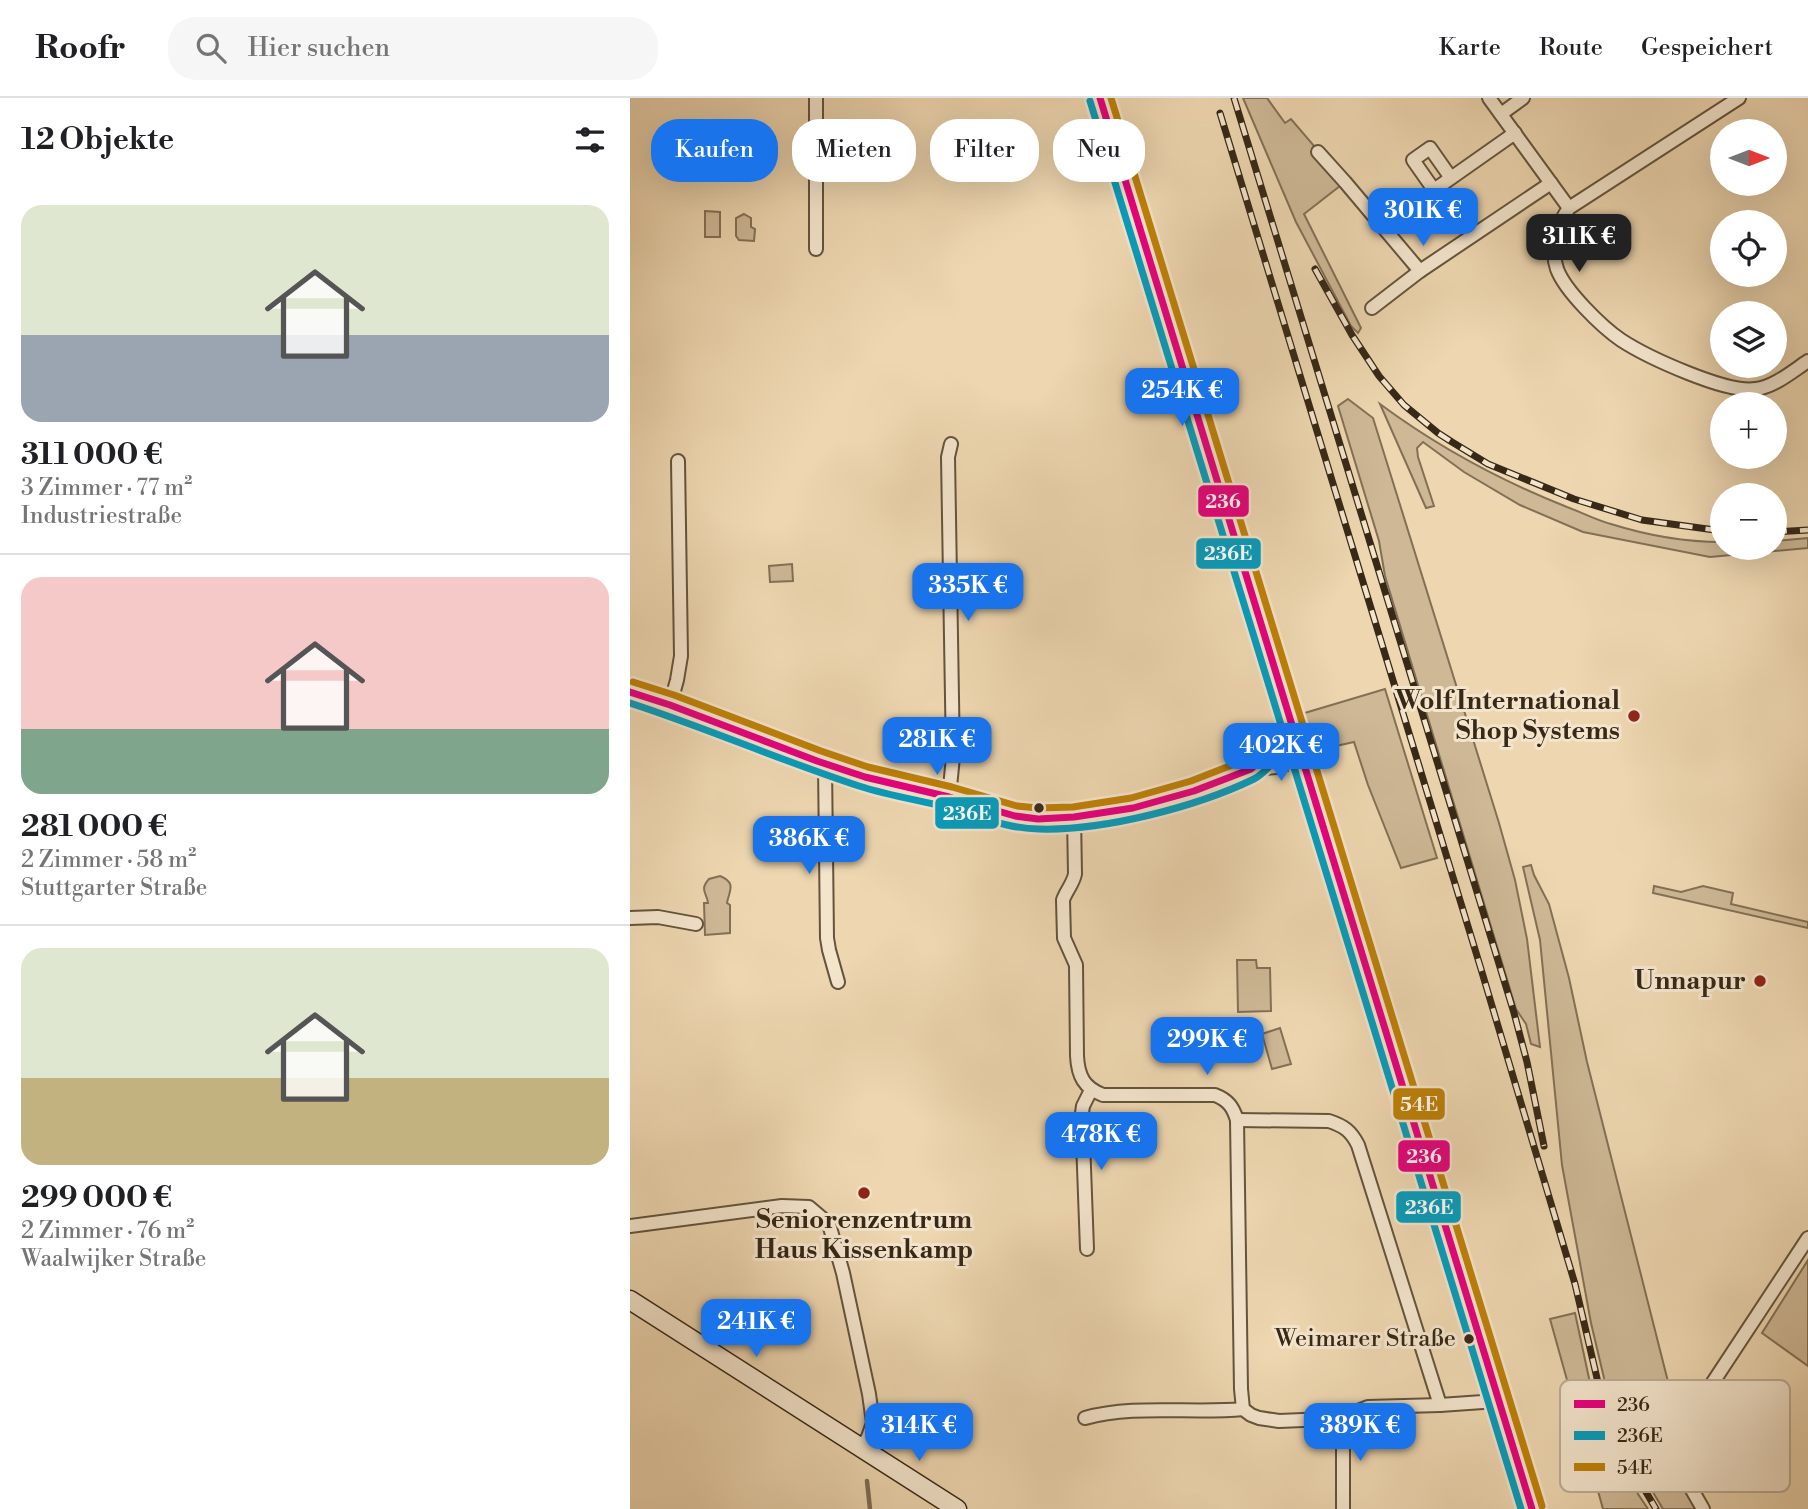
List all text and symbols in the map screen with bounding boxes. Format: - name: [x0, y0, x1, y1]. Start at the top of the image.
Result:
- search box: [168, 17, 658, 80]
- text: Roofr: [35, 28, 126, 69]
- icon: search: [192, 29, 230, 67]
- text: Hier suchen: [248, 32, 390, 64]
- text: Karte: [1439, 33, 1501, 63]
- text: Route: [1539, 33, 1603, 63]
- text: Gespeichert: [1641, 33, 1773, 63]
- chip: Kaufen: [651, 119, 778, 182]
- chip: Mieten: [792, 119, 916, 182]
- chip: Filter: [930, 119, 1039, 182]
- chip: Neu: [1053, 119, 1145, 182]
- north arrow: [1710, 119, 1787, 196]
- map controls: [1710, 119, 1787, 560]
- text: 12 Objekte: [21, 121, 174, 159]
- icon: filters: [571, 121, 609, 159]
- pin: 301K €: [1366, 188, 1480, 248]
- text: 301K €: [1384, 197, 1462, 225]
- button: locate: [1710, 210, 1787, 287]
- pin: 311K €: [1522, 214, 1636, 274]
- text: 311K €: [1542, 223, 1616, 251]
- icon: home: [252, 251, 378, 377]
- button: layers: [1710, 301, 1787, 378]
- pin: 254K €: [1125, 368, 1239, 428]
- text: 254K €: [1141, 377, 1223, 405]
- button: +: [1710, 392, 1787, 469]
- text: 311 000 €: [21, 436, 163, 474]
- text: 3 Zimmer · 77 m²: [21, 474, 192, 502]
- button: −: [1710, 483, 1787, 560]
- line badge: 236: [1197, 484, 1250, 518]
- text: 236: [1205, 490, 1241, 514]
- text: Industriestraße: [21, 502, 182, 530]
- line badge: 236E: [1195, 537, 1262, 570]
- text: 236E: [1204, 542, 1252, 566]
- pin: 335K €: [911, 564, 1025, 623]
- text: 335K €: [928, 572, 1008, 600]
- icon: home: [252, 623, 378, 749]
- place label: Wolf International Shop Systems: [1394, 685, 1620, 747]
- marker: Wolf International Shop Systems: [1626, 708, 1642, 724]
- pin: 281K €: [880, 718, 994, 777]
- pin: 402K €: [1224, 724, 1338, 783]
- text: 281K €: [898, 726, 976, 754]
- text: 402K €: [1239, 732, 1323, 760]
- line badge: 236E: [934, 796, 1000, 830]
- unlabelled marker: [1032, 801, 1046, 815]
- text: 236E: [943, 802, 991, 826]
- text: 281 000 €: [21, 808, 167, 846]
- pin: 386K €: [752, 816, 866, 876]
- text: 386K €: [769, 825, 849, 853]
- text: 2 Zimmer · 58 m²: [21, 846, 196, 874]
- text: Stuttgarter Straße: [21, 874, 207, 902]
- place label: Unnapur: [1634, 965, 1746, 997]
- marker: Unnapur: [1752, 973, 1768, 989]
- icon: home: [252, 994, 378, 1120]
- pin: 299K €: [1150, 1018, 1264, 1077]
- text: 299K €: [1167, 1026, 1247, 1054]
- line badge: 54E: [1392, 1087, 1446, 1121]
- text: 54E: [1400, 1093, 1438, 1117]
- pin: 478K €: [1044, 1112, 1158, 1172]
- text: 478K €: [1061, 1121, 1141, 1149]
- line badge: 236: [1397, 1139, 1451, 1173]
- text: 236: [1406, 1145, 1442, 1169]
- text: 299 000 €: [21, 1179, 172, 1217]
- marker: Seniorenzentrum Haus Kissenkamp: [856, 1185, 872, 1201]
- line badge: 236E: [1395, 1190, 1462, 1224]
- text: 236E: [1405, 1196, 1453, 1220]
- place label: Seniorenzentrum Haus Kissenkamp: [755, 1204, 973, 1266]
- text: 2 Zimmer · 76 m²: [21, 1217, 194, 1245]
- text: Waalwijker Straße: [21, 1245, 206, 1273]
- pin: 241K €: [699, 1300, 813, 1359]
- text: 241K €: [717, 1308, 795, 1336]
- place label: Weimarer Straße: [1274, 1324, 1456, 1354]
- marker: Weimarer Straße: [1462, 1332, 1476, 1346]
- legend: [1560, 1380, 1790, 1492]
- text: 236: [1617, 1393, 1650, 1417]
- pin: 314K €: [862, 1404, 976, 1463]
- pin: 389K €: [1303, 1404, 1417, 1463]
- text: 314K €: [881, 1412, 957, 1440]
- text: 389K €: [1320, 1412, 1400, 1440]
- text: 236E: [1617, 1424, 1663, 1448]
- text: 54E: [1617, 1456, 1652, 1480]

